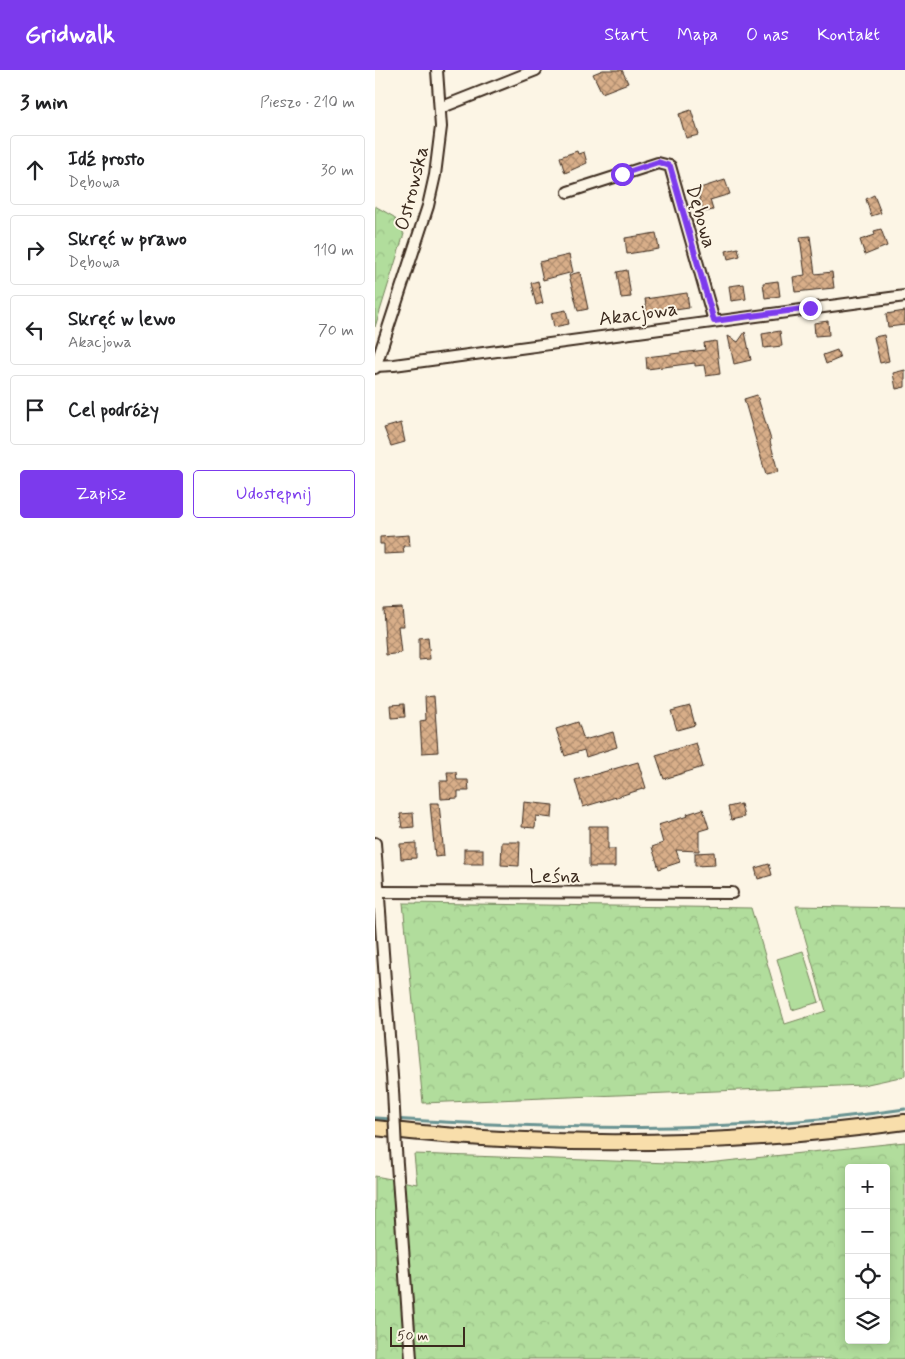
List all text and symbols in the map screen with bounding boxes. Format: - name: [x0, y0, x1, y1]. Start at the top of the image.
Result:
- text: Gridwalk: [25, 20, 115, 51]
- text: Start: [604, 23, 649, 47]
- text: Mapa: [677, 23, 718, 47]
- text: O nas: [746, 23, 789, 47]
- text: Kontakt: [817, 23, 880, 47]
- text: 3 min: [20, 89, 68, 117]
- text: Pieszo · 210 m: [260, 92, 355, 113]
- street label: Ostrowska: [389, 143, 436, 233]
- text: Idź prosto: [68, 147, 145, 172]
- icon: ahead: [21, 156, 49, 184]
- text: 30 m: [321, 160, 354, 181]
- route start: [611, 163, 634, 186]
- text: Dębowa: [68, 172, 120, 193]
- street label: Dębowa: [679, 181, 722, 251]
- text: Skręć w prawo: [68, 227, 187, 252]
- icon: right: [21, 236, 49, 264]
- text: 110 m: [313, 240, 354, 261]
- text: Dębowa: [68, 252, 120, 273]
- street label: Akacjowa: [597, 296, 680, 333]
- route end: [799, 297, 822, 320]
- text: Skręć w lewo: [68, 307, 176, 332]
- icon: left: [21, 316, 49, 344]
- text: 70 m: [318, 320, 354, 341]
- text: Akacjowa: [68, 332, 132, 353]
- icon: arrive: [21, 396, 49, 424]
- text: Cel podróży: [68, 398, 159, 423]
- button: Zapisz: [20, 470, 183, 518]
- button: Udostępnij: [193, 470, 355, 518]
- street label: Leśna: [529, 863, 581, 890]
- map controls: [845, 1164, 890, 1344]
- button: +: [845, 1164, 890, 1209]
- button: −: [845, 1209, 890, 1254]
- button: locate: [845, 1254, 890, 1299]
- button: layers: [845, 1299, 890, 1344]
- scale bar: [390, 1324, 465, 1347]
- text: 50 m: [397, 1327, 428, 1345]

